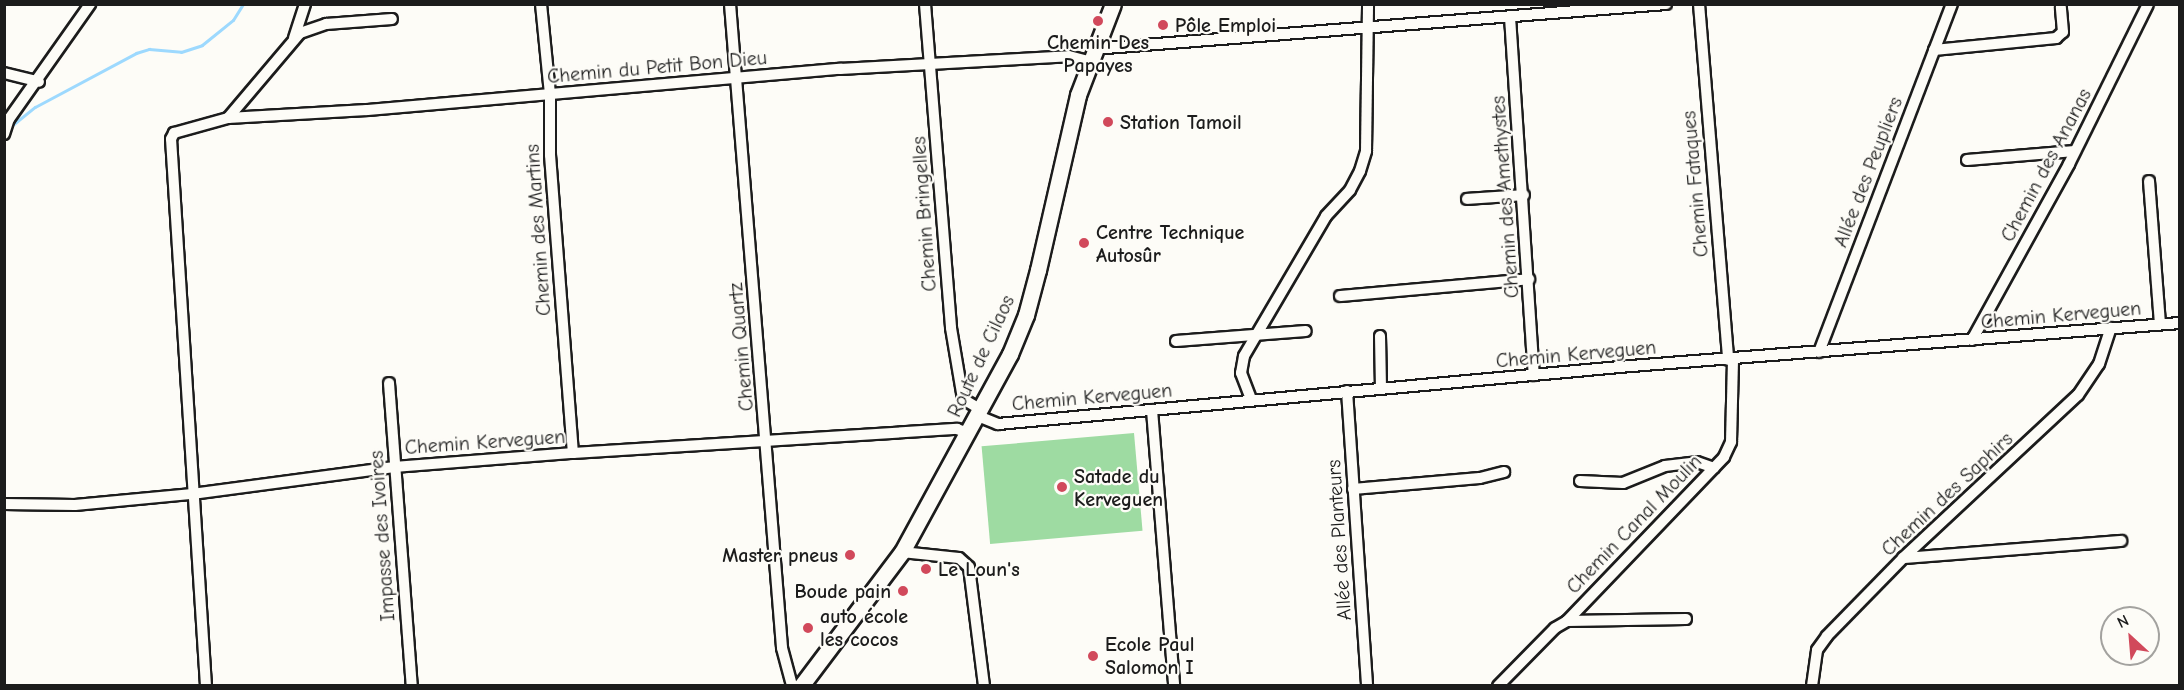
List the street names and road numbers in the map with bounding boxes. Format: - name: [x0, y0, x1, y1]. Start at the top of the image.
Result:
- street label: Chemin du Petit Bon Dieu: [546, 45, 768, 89]
- street label: Chemin des Ananas: [1995, 84, 2097, 246]
- street label: Allée des Peupliers: [1828, 93, 1908, 251]
- street label: Chemin des Amethystes: [1486, 95, 1524, 299]
- street label: Chemin Fataques: [1677, 110, 1713, 258]
- street label: Chemin Bringelles: [907, 136, 941, 292]
- street label: Chemin des Martins: [520, 143, 556, 317]
- street label: Chemin Quartz: [723, 282, 759, 412]
- street label: Route de Cilaos: [942, 291, 1020, 421]
- street label: Chemin Kerveguen: [1980, 296, 2142, 334]
- street label: Chemin Kerveguen: [1495, 335, 1657, 373]
- street label: Chemin Kerveguen: [1011, 378, 1173, 416]
- street label: Chemin Kerveguen: [404, 424, 566, 460]
- street label: Chemin des Saphirs: [1876, 427, 2018, 561]
- street label: Chemin Canal Moulin: [1561, 449, 1707, 599]
- street label: Impasse des Ivoires: [364, 450, 400, 622]
- street label: Allée des Planteurs: [1321, 459, 1357, 621]

